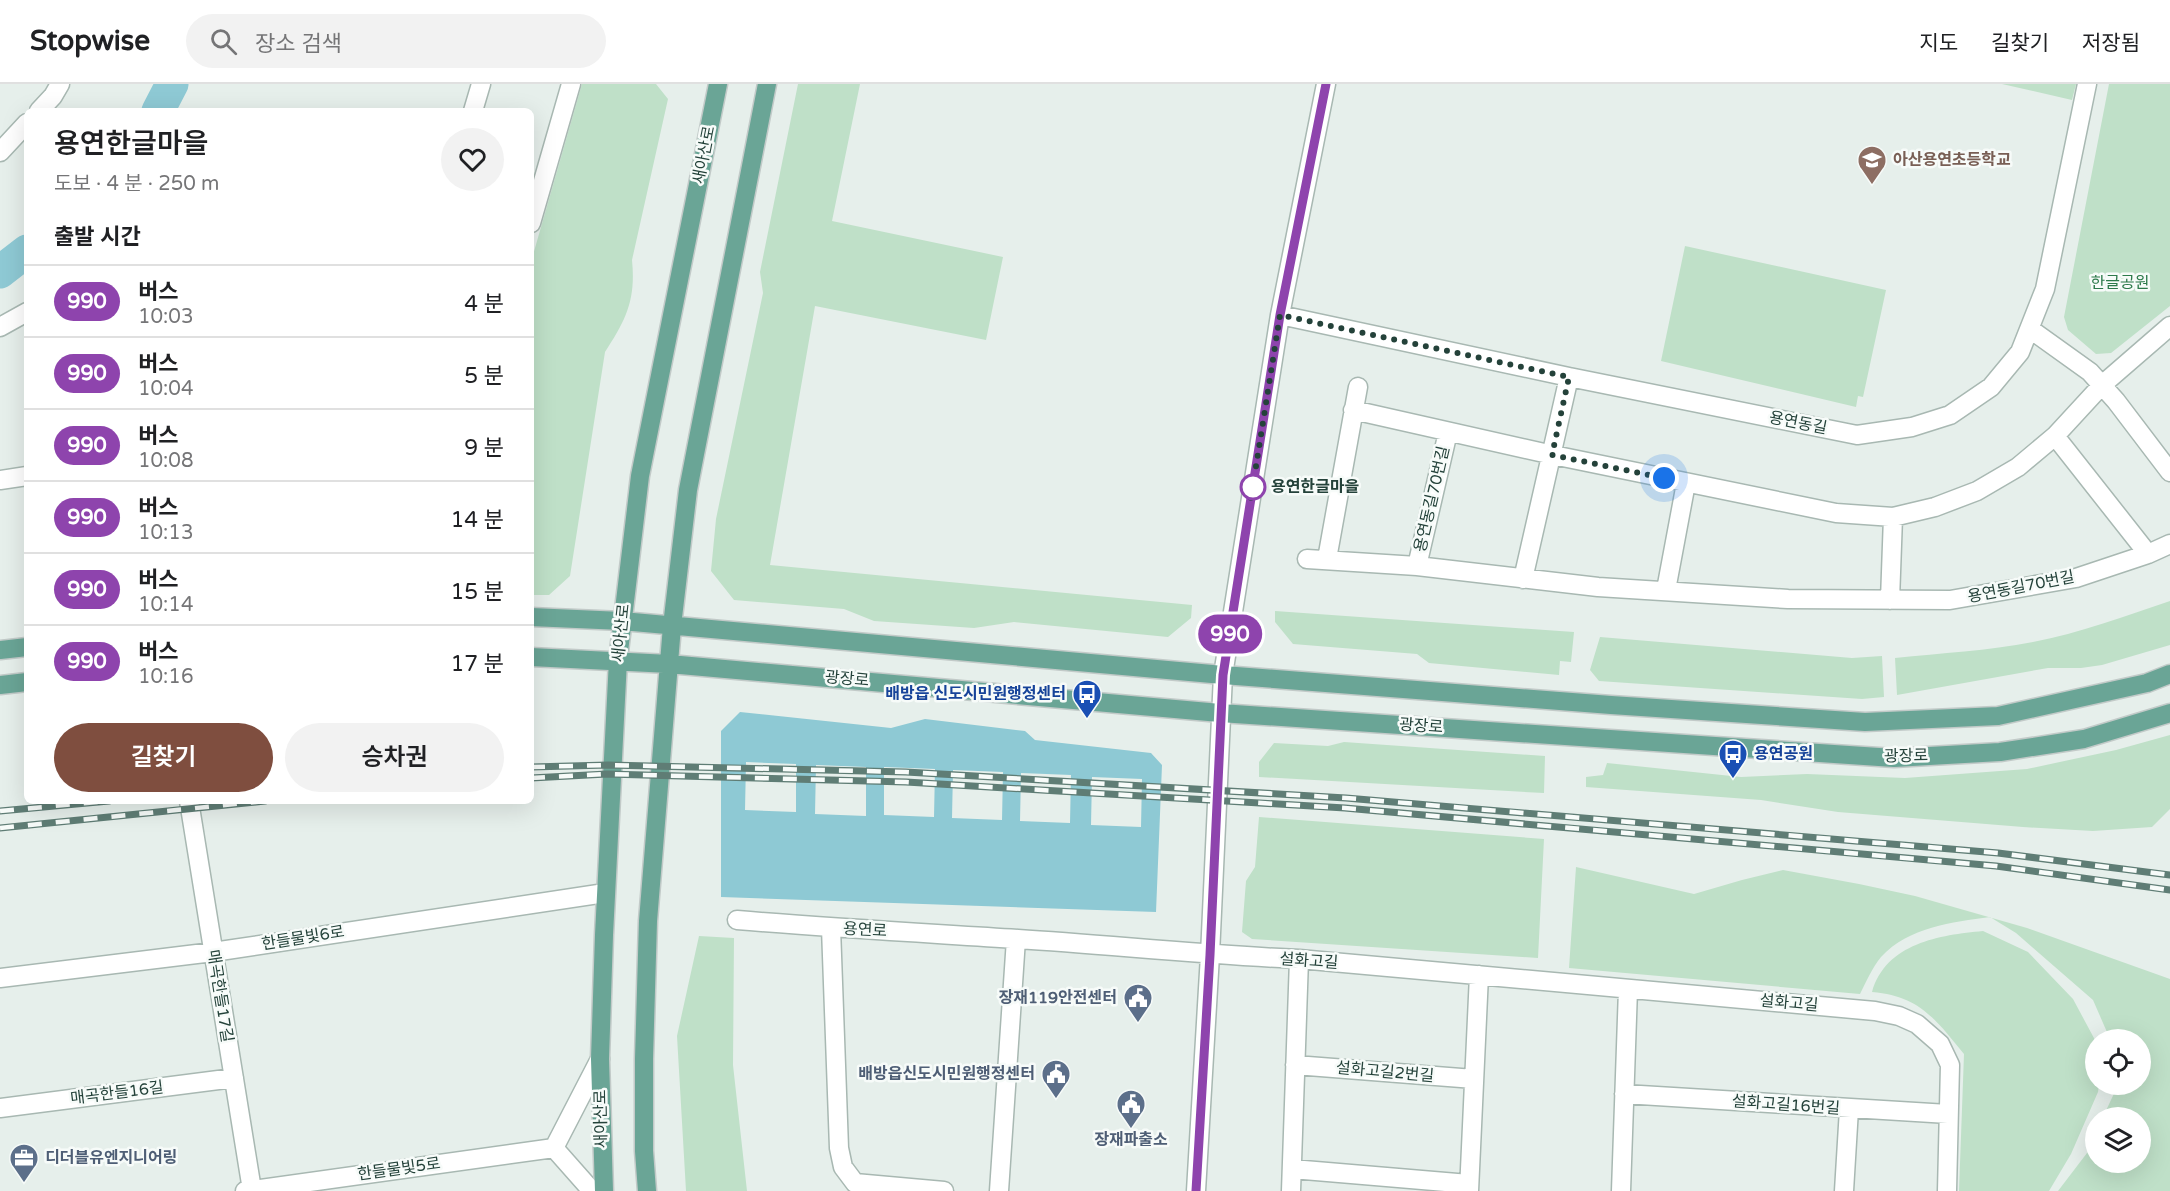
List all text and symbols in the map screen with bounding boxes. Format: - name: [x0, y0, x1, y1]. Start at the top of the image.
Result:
- search box: [186, 14, 606, 68]
- text: Stopwise: [30, 24, 150, 58]
- icon: search: [207, 25, 240, 58]
- text: 장소 검색: [255, 31, 342, 57]
- text: 지도: [1919, 31, 1958, 56]
- text: 길찾기: [1991, 31, 2049, 56]
- text: 저장됨: [2082, 31, 2140, 56]
- street label: 새아산로: [689, 124, 719, 186]
- text: 용연한글마을: [54, 127, 209, 161]
- button: heart: [441, 128, 504, 191]
- school or university icon: 아산용연초등학교: [1856, 144, 1888, 186]
- place label: 아산용연초등학교: [1893, 150, 2011, 170]
- text: 도보 · 4 분 · 250 m: [54, 172, 219, 196]
- text: 출발 시간: [54, 224, 141, 250]
- park label: 한글공원: [2091, 273, 2149, 293]
- text: 버스: [138, 279, 178, 305]
- text: 990: [67, 289, 107, 314]
- text: 4 분: [464, 291, 504, 317]
- text: 10:03: [138, 305, 193, 329]
- text: 버스: [138, 351, 178, 377]
- text: 990: [67, 361, 107, 386]
- text: 5 분: [464, 363, 504, 389]
- text: 10:04: [138, 377, 193, 401]
- street label: 용연동길: [1767, 408, 1829, 438]
- text: 버스: [138, 423, 178, 449]
- text: 990: [67, 433, 107, 458]
- text: 9 분: [464, 435, 504, 461]
- street label: 용연동길70번길: [1410, 444, 1454, 554]
- text: 10:08: [138, 449, 193, 473]
- your location: [1649, 463, 1679, 493]
- marker: 용연한글마을: [1240, 474, 1266, 500]
- place label: 용연한글마을: [1271, 477, 1360, 497]
- text: 버스: [138, 495, 178, 521]
- text: 990: [67, 505, 107, 530]
- text: 14 분: [450, 507, 504, 533]
- text: 10:13: [138, 521, 193, 545]
- text: 버스: [138, 567, 178, 593]
- street label: 용연동길70번길: [1966, 567, 2076, 607]
- text: 990: [67, 577, 107, 602]
- text: 15 분: [450, 579, 504, 605]
- text: 10:14: [138, 593, 193, 617]
- street label: 새아산로: [608, 602, 634, 663]
- line badge: 990: [1196, 614, 1264, 654]
- text: 990: [1210, 622, 1250, 647]
- text: 버스: [138, 639, 178, 665]
- text: 990: [67, 649, 107, 674]
- text: 17 분: [450, 651, 504, 677]
- text: 10:16: [138, 665, 193, 689]
- street label: 광장로: [824, 667, 870, 691]
- bus stop icon: 배방읍 신도시민원행정센터: [1071, 678, 1103, 720]
- place label: 배방읍 신도시민원행정센터: [885, 684, 1066, 704]
- street label: 광장로: [1398, 714, 1444, 738]
- button: 길찾기: [54, 723, 273, 792]
- button: 승차권: [285, 723, 504, 792]
- bus stop icon: 용연공원: [1717, 738, 1749, 780]
- place label: 용연공원: [1754, 744, 1813, 764]
- street label: 광장로: [1884, 746, 1929, 766]
- street label: 용연로: [842, 919, 888, 941]
- street label: 한들물빛6로: [260, 922, 346, 954]
- street label: 매곡한들17길: [203, 948, 237, 1044]
- street label: 설화고길: [1279, 949, 1339, 973]
- public building icon: 장재119안전센터: [1122, 982, 1154, 1024]
- place label: 장재119안전센터: [999, 988, 1117, 1008]
- street label: 설화고길: [1759, 990, 1819, 1016]
- map controls: [2085, 1029, 2151, 1173]
- button: locate: [2085, 1029, 2151, 1095]
- public building icon: 배방읍신도시민원행정센터: [1040, 1058, 1072, 1100]
- street label: 설화고길2번길: [1335, 1058, 1435, 1086]
- place label: 배방읍신도시민원행정센터: [858, 1064, 1035, 1084]
- street label: 매곡한들16길: [69, 1077, 165, 1109]
- public building icon: 장재파출소: [1115, 1088, 1147, 1130]
- street label: 새아산로: [590, 1089, 612, 1149]
- street label: 설화고길16번길: [1731, 1091, 1841, 1119]
- button: layers: [2085, 1107, 2151, 1173]
- place label: 장재파출소: [1094, 1130, 1168, 1150]
- office icon: 디더블유엔지니어링: [8, 1142, 40, 1184]
- place label: 디더블유엔지니어링: [45, 1148, 177, 1168]
- street label: 한들물빛5로: [356, 1153, 442, 1185]

